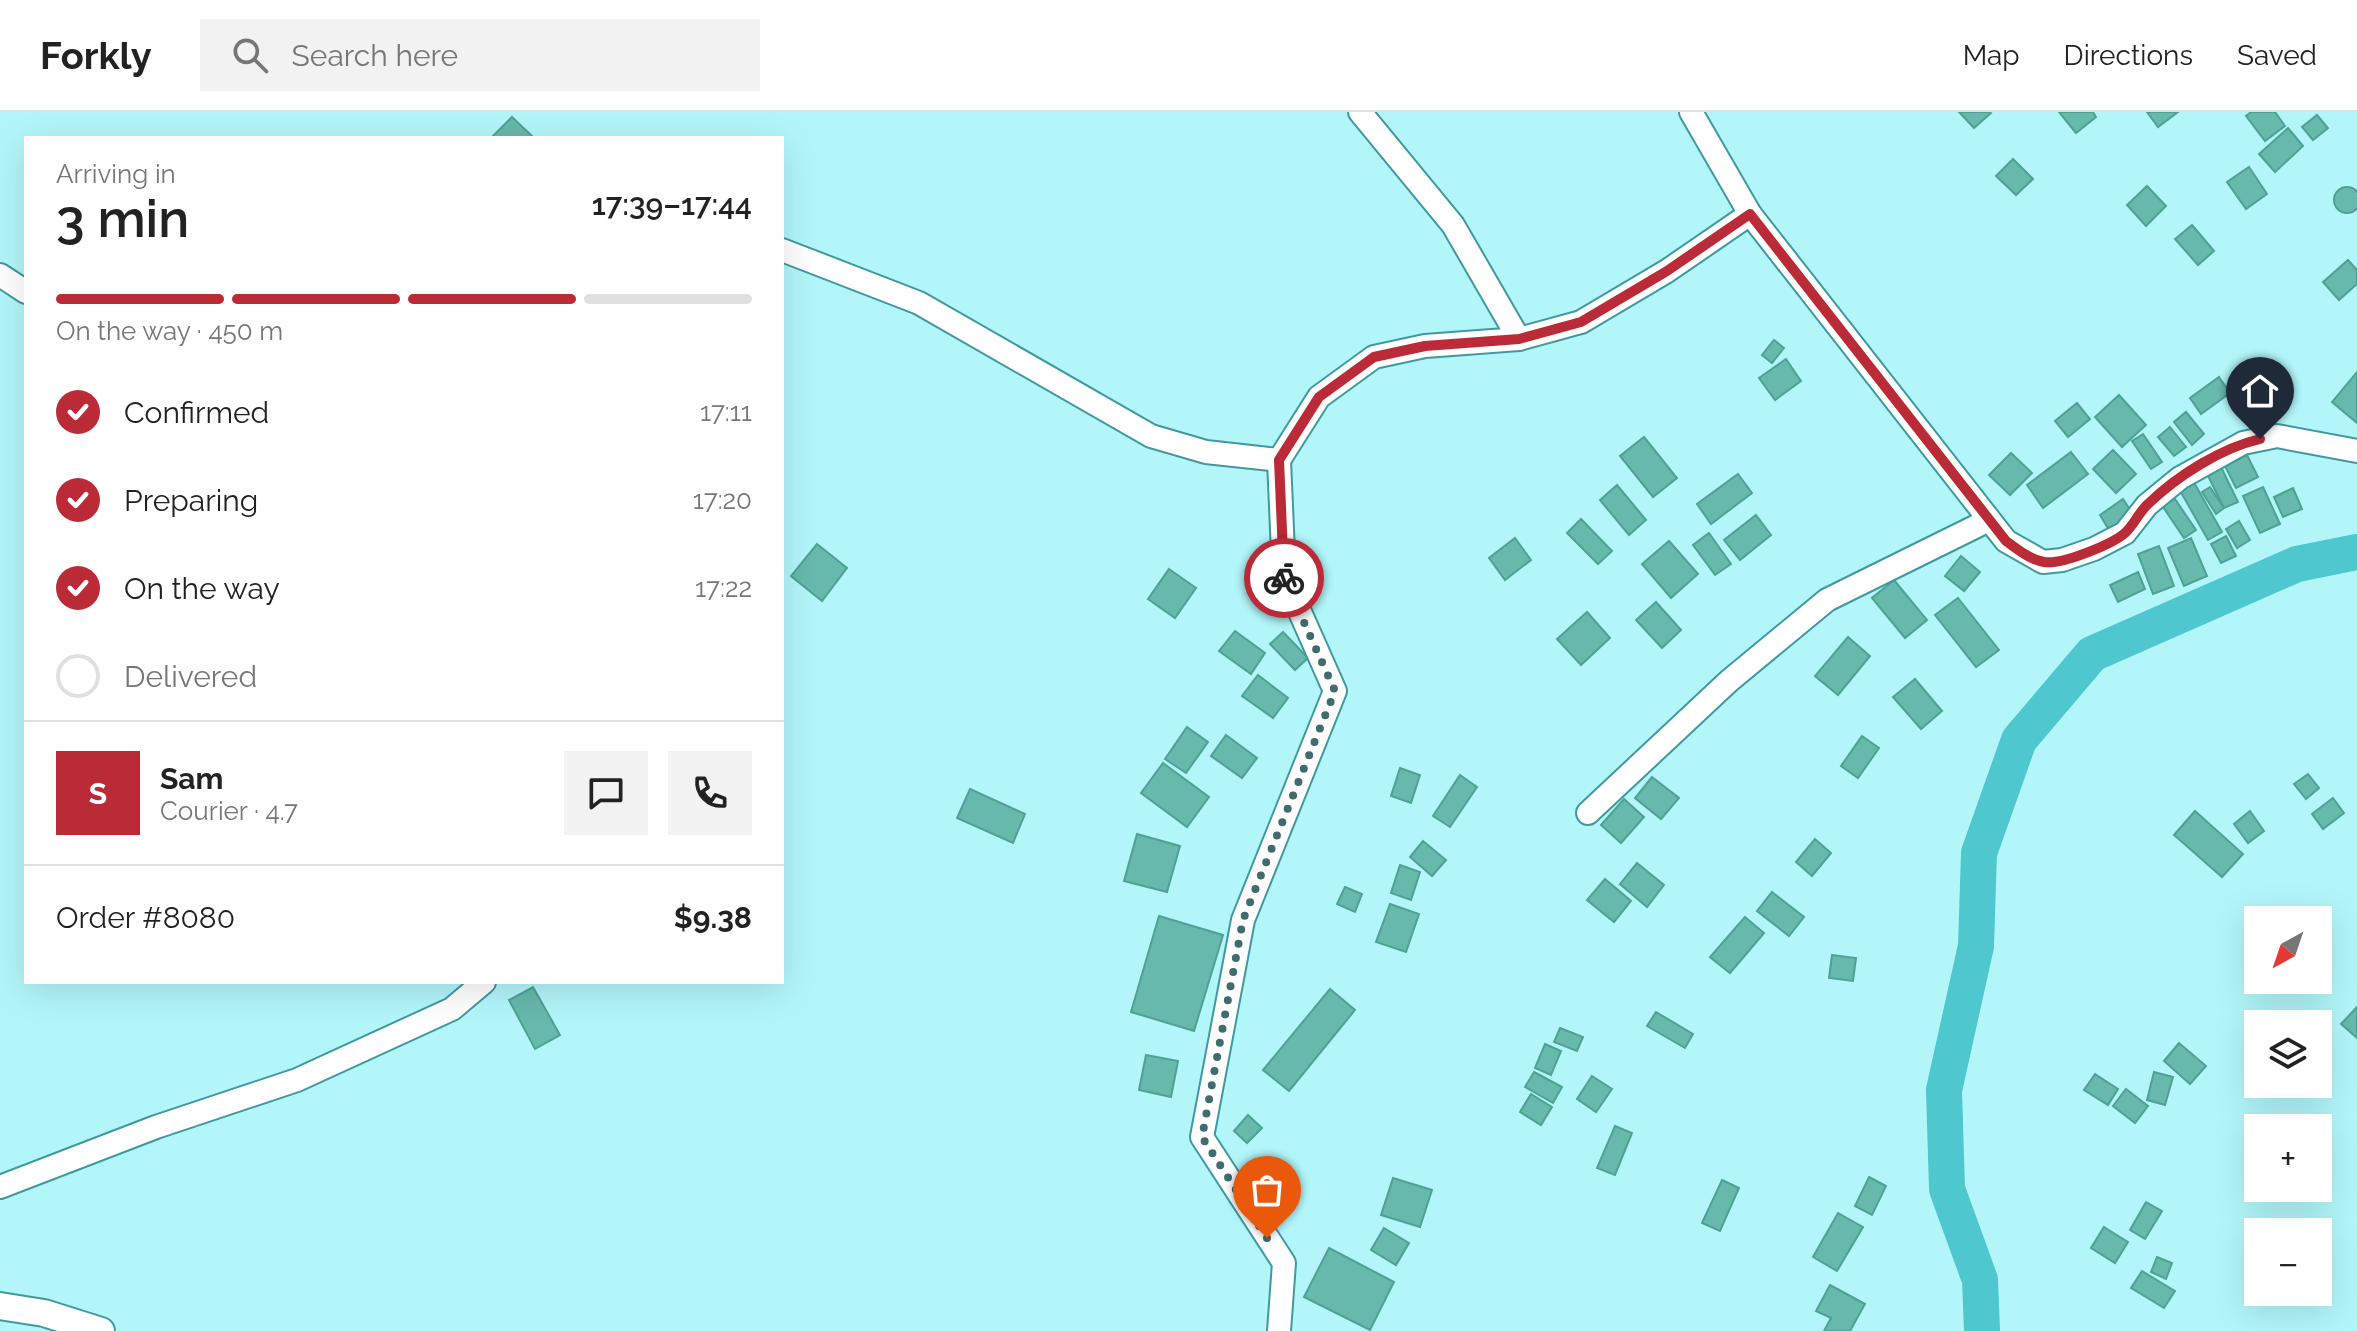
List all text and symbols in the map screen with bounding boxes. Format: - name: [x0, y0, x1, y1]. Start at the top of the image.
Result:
- search box: [200, 19, 760, 91]
- text: Forkly: [40, 33, 152, 78]
- icon: search: [228, 33, 272, 77]
- text: Search here: [292, 38, 458, 73]
- text: Map: [1963, 39, 2020, 72]
- text: Directions: [2064, 39, 2193, 72]
- text: Saved: [2237, 39, 2317, 72]
- text: Arriving in: [56, 159, 176, 189]
- text: 17:39–17:44: [592, 187, 752, 222]
- text: 3 min: [56, 188, 189, 249]
- text: On the way · 450 m: [56, 316, 283, 346]
- pin: [2226, 357, 2294, 439]
- icon: home: [2238, 369, 2282, 413]
- icon: check: [56, 390, 100, 434]
- text: Confirmed: [124, 395, 269, 430]
- text: 17:11: [700, 397, 752, 427]
- icon: check: [56, 478, 100, 522]
- text: Preparing: [124, 483, 258, 518]
- text: 17:20: [693, 485, 752, 515]
- courier: [1244, 538, 1324, 618]
- icon: bike: [1262, 556, 1306, 600]
- icon: check: [56, 566, 100, 610]
- text: On the way: [124, 571, 280, 606]
- text: 17:22: [695, 573, 752, 603]
- text: Delivered: [124, 659, 257, 694]
- button: chat: [564, 751, 648, 835]
- button: phone: [668, 751, 752, 835]
- text: Sam: [160, 761, 223, 796]
- text: S: [89, 776, 107, 811]
- text: Courier · 4.7: [160, 796, 298, 826]
- text: Order #8080: [56, 900, 235, 935]
- text: $9.38: [674, 900, 752, 935]
- north arrow: [2244, 906, 2332, 994]
- map controls: [2244, 906, 2332, 1306]
- button: layers: [2244, 1010, 2332, 1098]
- button: +: [2244, 1114, 2332, 1202]
- pin: [1233, 1156, 1301, 1238]
- icon: bag: [1245, 1168, 1289, 1212]
- button: −: [2244, 1218, 2332, 1306]

